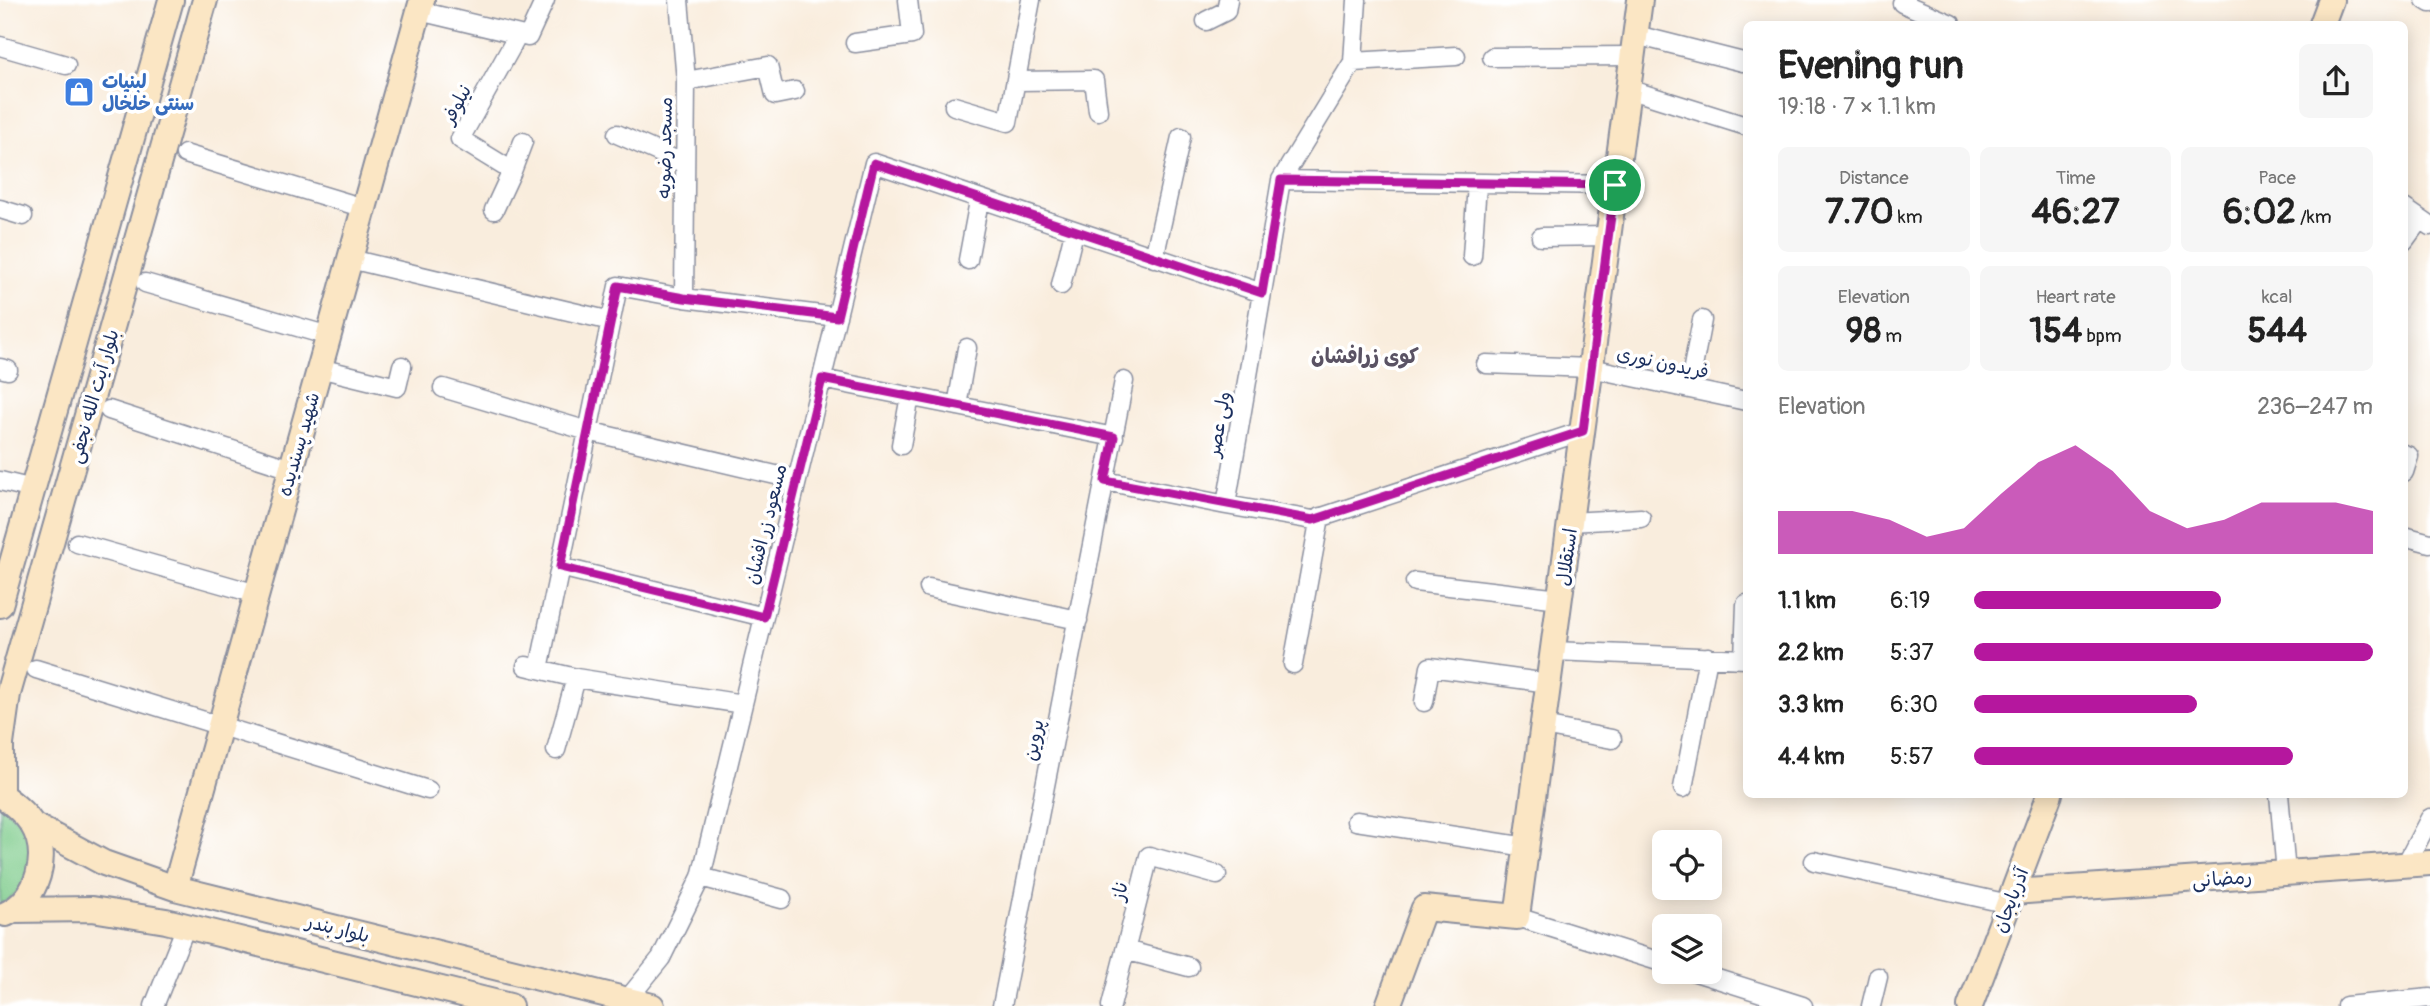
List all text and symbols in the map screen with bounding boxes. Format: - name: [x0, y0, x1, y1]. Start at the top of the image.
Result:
- text: Evening run: [1778, 42, 1964, 90]
- button: share: [2299, 44, 2373, 118]
- place label: لبنیات سنتی خلخال: [102, 70, 194, 116]
- shop icon: لبنیات سنتی خلخال: [62, 75, 96, 109]
- street label: نیلوفر: [436, 81, 477, 130]
- text: 19:18 · 7 × 1.1 km: [1778, 92, 1936, 121]
- street label: مسجد رضویه: [652, 97, 678, 199]
- pin: [1585, 155, 1645, 215]
- icon: arrive: [1596, 166, 1634, 204]
- text: Distance: [1839, 166, 1909, 190]
- text: Time: [2056, 166, 2095, 190]
- text: Pace: [2258, 166, 2296, 190]
- text: 7.70: [1825, 190, 1894, 234]
- text: 46:27: [2031, 190, 2120, 234]
- text: 6:02: [2223, 190, 2296, 234]
- text: km: [1894, 205, 1923, 229]
- text: /km: [2296, 205, 2332, 229]
- text: Elevation: [1838, 285, 1910, 309]
- text: Heart rate: [2035, 285, 2116, 309]
- text: kcal: [2262, 285, 2293, 309]
- text: 98: [1845, 309, 1881, 353]
- text: 154: [2029, 309, 2082, 353]
- text: 544: [2247, 309, 2307, 353]
- text: m: [1881, 324, 1902, 348]
- text: bpm: [2082, 324, 2122, 348]
- street label: بلوار آیت الله نجفی: [63, 326, 125, 466]
- street label: فریدون نوری: [1615, 342, 1711, 384]
- district label: کوی زرافشان: [1311, 343, 1420, 370]
- street label: شهید پسندیده: [273, 389, 325, 499]
- street label: ولی عصر: [1201, 389, 1237, 461]
- text: Elevation: [1778, 392, 1866, 421]
- text: 236–247 m: [2257, 392, 2373, 421]
- street label: مسعود زر افشان: [739, 462, 793, 587]
- street label: استقلال: [1551, 527, 1583, 588]
- text: 1.1 km: [1778, 586, 1836, 615]
- text: 6:19: [1890, 586, 1930, 615]
- text: 2.2 km: [1778, 638, 1844, 667]
- text: 5:37: [1890, 638, 1934, 667]
- text: 3.3 km: [1778, 690, 1844, 719]
- text: 6:30: [1890, 690, 1938, 719]
- street label: پروین: [1018, 717, 1050, 763]
- text: 4.4 km: [1778, 742, 1845, 771]
- text: 5:57: [1890, 742, 1933, 771]
- map controls: [1652, 830, 1722, 984]
- button: locate: [1652, 830, 1722, 900]
- street label: آذربایجان: [1988, 863, 2035, 936]
- street label: رمضانی: [2191, 865, 2253, 893]
- street label: ناز: [1106, 880, 1134, 905]
- street label: بلوار بندر: [302, 909, 372, 948]
- button: layers: [1652, 914, 1722, 984]

